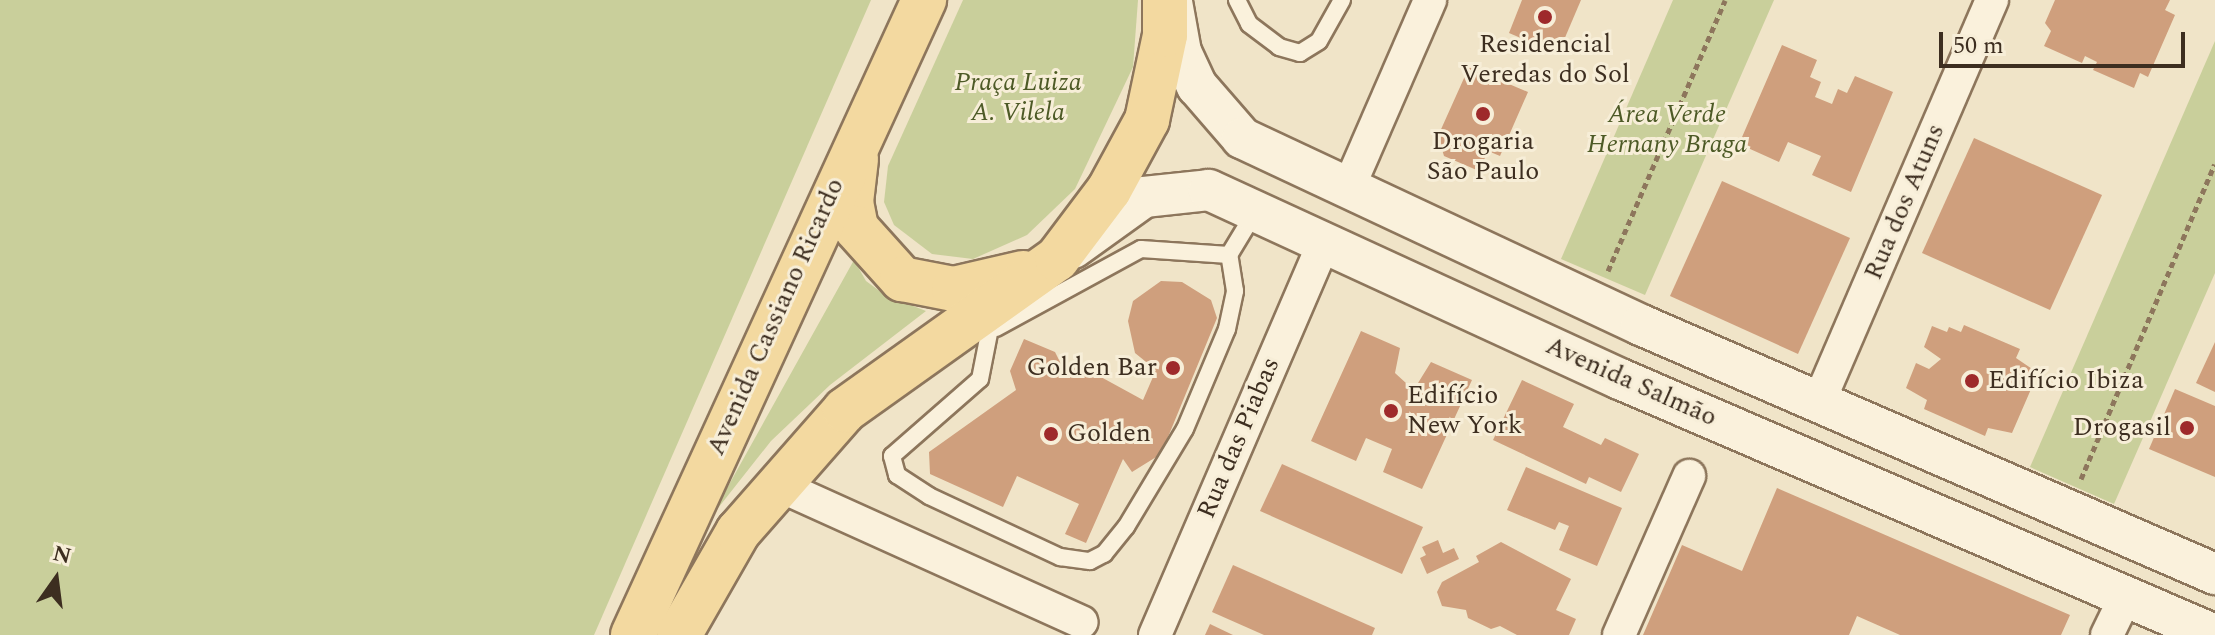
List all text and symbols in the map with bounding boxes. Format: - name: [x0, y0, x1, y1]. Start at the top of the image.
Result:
- marker: Residencial Veredas do Sol: [1536, 8, 1554, 26]
- scale bar: [1943, 16, 2189, 66]
- text: 50 m: [1953, 28, 2004, 64]
- place label: Residencial Veredas do Sol: [1460, 29, 1630, 90]
- park label: Praça Luiza A. Vilela: [954, 67, 1082, 128]
- park label: Área Verde Hernany Braga: [1587, 99, 1747, 160]
- marker: Drogaria São Paulo: [1474, 105, 1492, 123]
- street label: Rua dos Atuns: [1858, 119, 1952, 285]
- place label: Drogaria São Paulo: [1427, 126, 1539, 188]
- street label: Avenida Cassiano Ricardo: [701, 174, 851, 460]
- street label: Avenida Salmão: [1541, 330, 1721, 434]
- place label: Golden Bar: [1026, 352, 1157, 384]
- street label: Rua das Piabas: [1191, 353, 1287, 523]
- marker: Golden Bar: [1164, 359, 1182, 377]
- place label: Edifício Ibiza: [1988, 365, 2144, 397]
- marker: Edifício Ibiza: [1963, 372, 1981, 390]
- place label: Edifício New York: [1407, 380, 1522, 442]
- marker: Edifício New York: [1382, 402, 1400, 420]
- place label: Drogasil: [2073, 412, 2171, 444]
- place label: Golden: [1067, 418, 1151, 450]
- marker: Drogasil: [2178, 419, 2196, 437]
- marker: Golden: [1042, 425, 1060, 443]
- text: N: [49, 537, 75, 573]
- north arrow: [16, 539, 96, 619]

